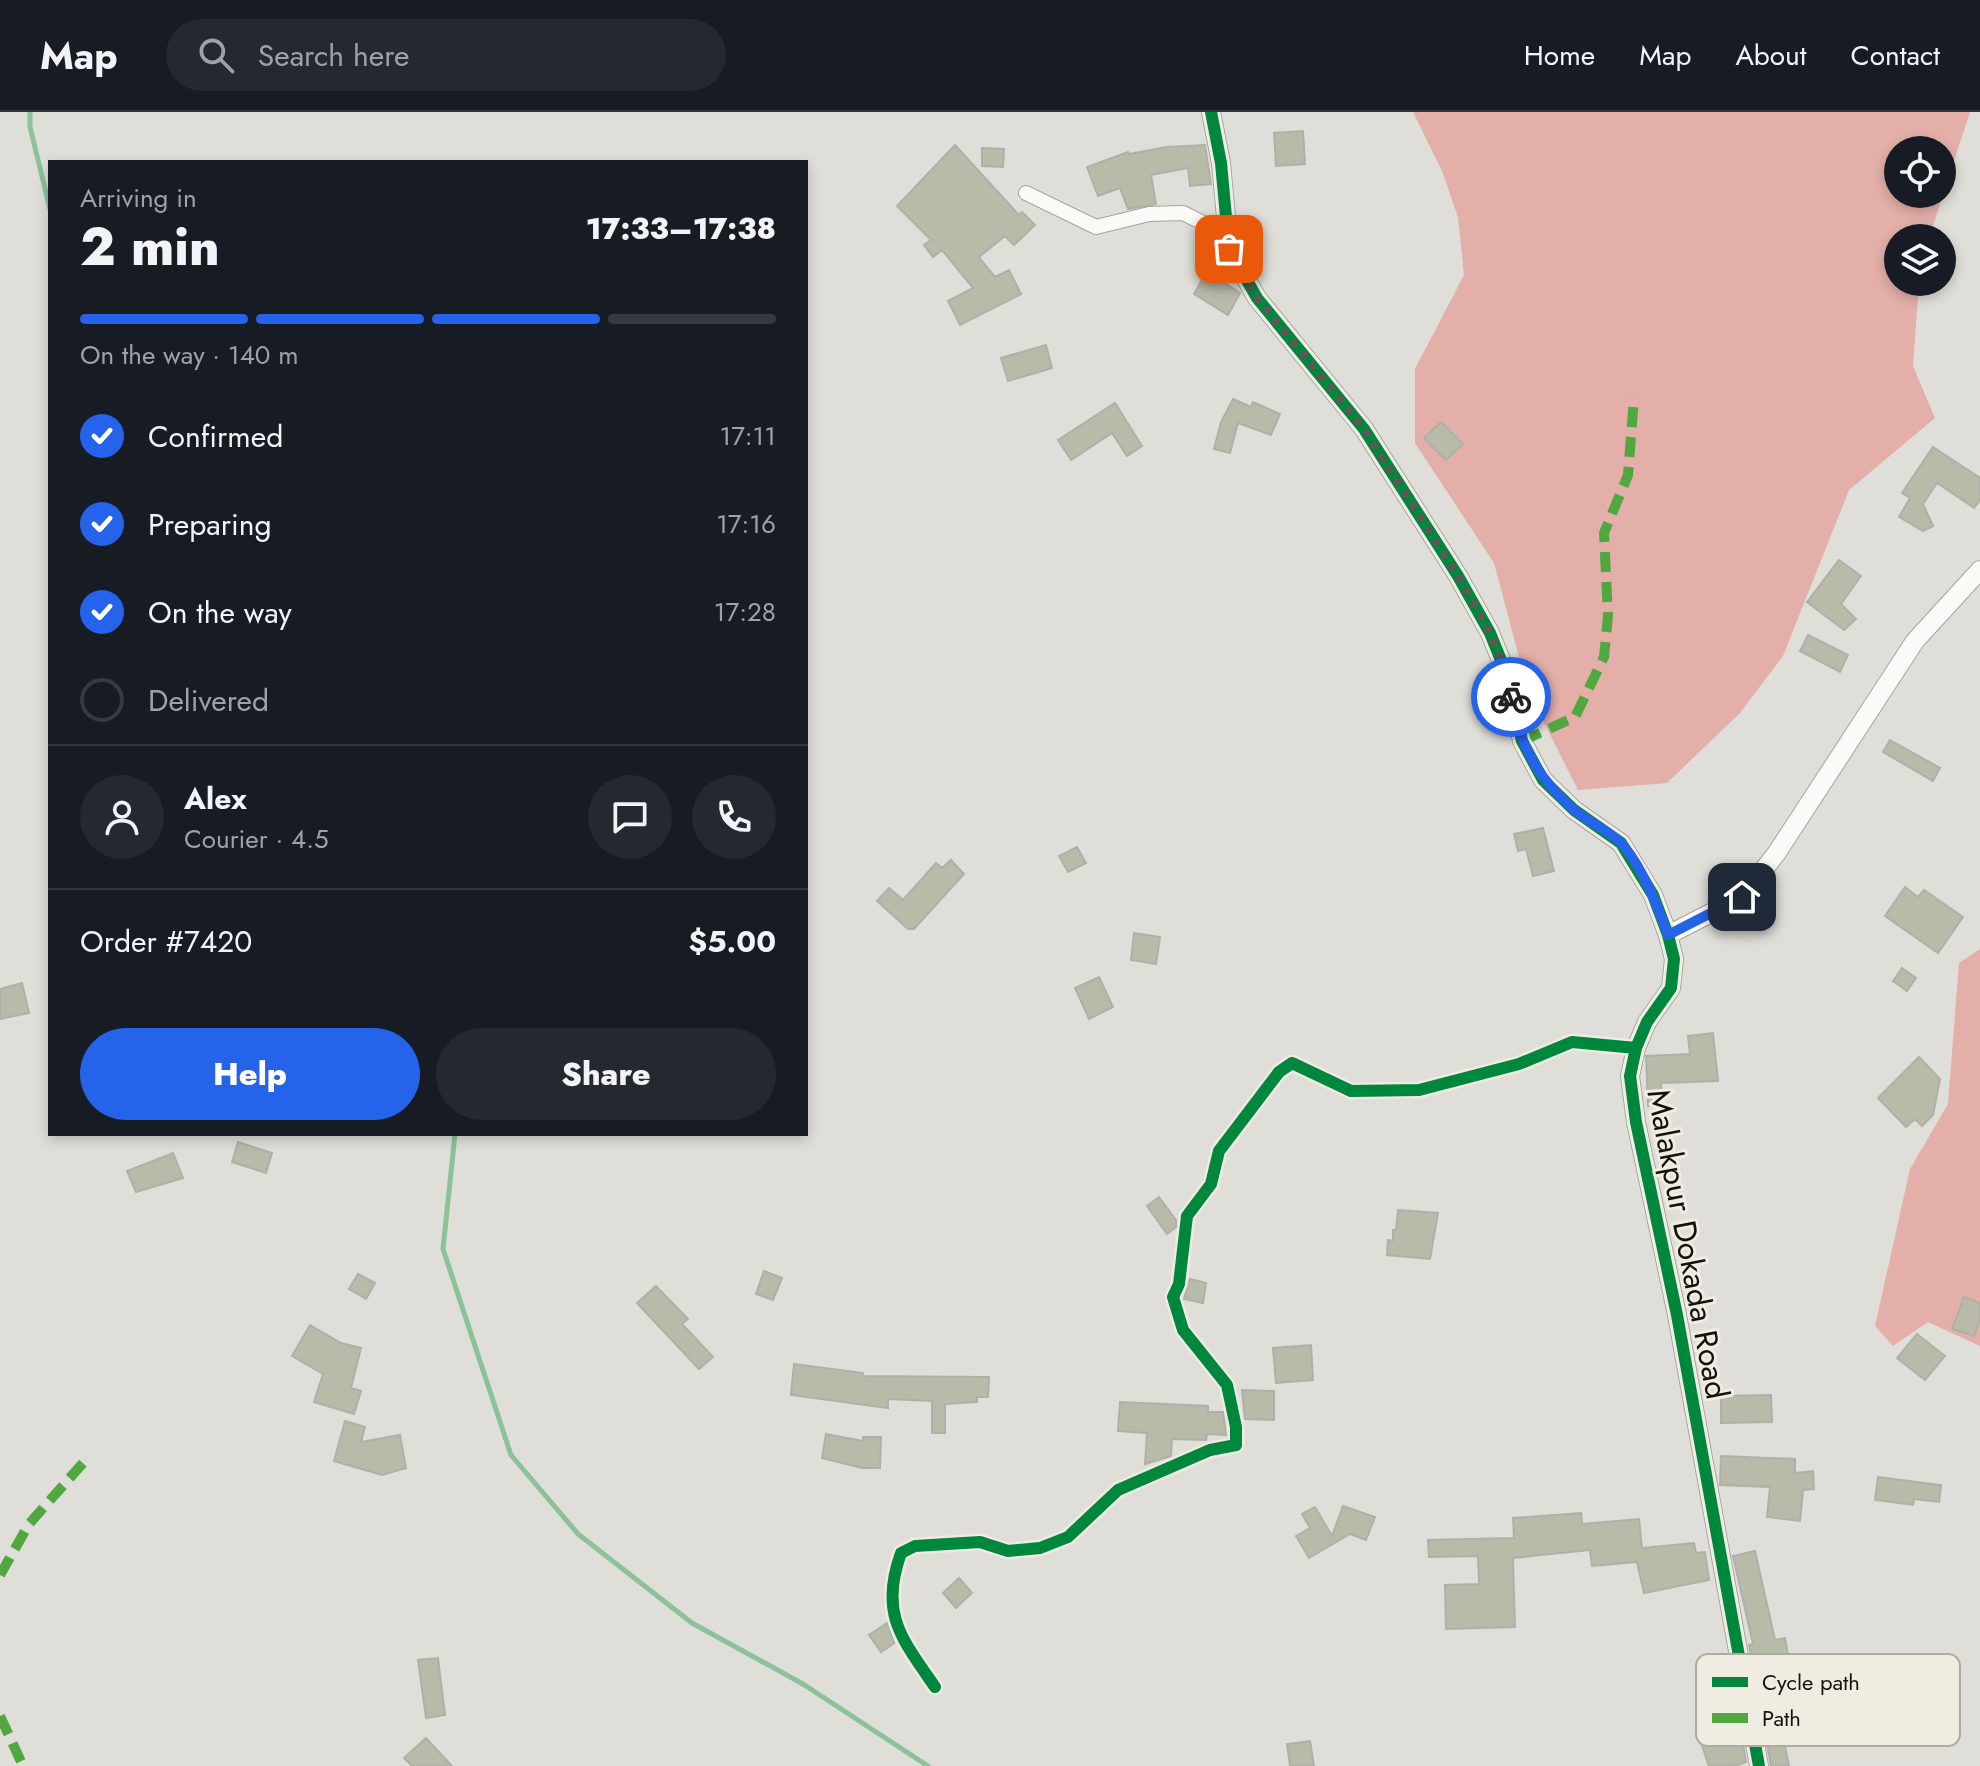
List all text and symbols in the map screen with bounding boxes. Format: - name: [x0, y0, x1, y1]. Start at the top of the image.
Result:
- search box: [166, 19, 726, 91]
- text: Map: [40, 28, 118, 83]
- icon: search: [194, 33, 238, 77]
- text: Search here: [258, 34, 410, 77]
- text: Home: [1524, 35, 1595, 76]
- text: Map: [1639, 35, 1691, 76]
- text: About: [1735, 35, 1807, 76]
- text: Contact: [1851, 35, 1940, 76]
- map controls: [1884, 136, 1956, 296]
- button: locate: [1884, 136, 1956, 208]
- text: Arriving in: [80, 179, 197, 217]
- text: 17:33–17:38: [586, 207, 776, 250]
- text: 2 min: [80, 209, 220, 285]
- pin: [1195, 215, 1263, 283]
- button: layers: [1884, 224, 1956, 296]
- icon: bag: [1207, 227, 1251, 271]
- text: On the way · 140 m: [80, 336, 299, 374]
- icon: check: [80, 414, 124, 458]
- text: Confirmed: [148, 415, 283, 458]
- text: 17:11: [719, 417, 776, 455]
- icon: check: [80, 502, 124, 546]
- text: Preparing: [148, 503, 272, 546]
- text: 17:16: [716, 505, 776, 543]
- icon: check: [80, 590, 124, 634]
- text: On the way: [148, 591, 292, 634]
- text: 17:28: [714, 593, 776, 631]
- courier: [1471, 657, 1551, 737]
- icon: bike: [1489, 675, 1533, 719]
- text: Delivered: [148, 679, 269, 722]
- button: person: [80, 775, 164, 859]
- button: chat: [588, 775, 672, 859]
- button: phone: [692, 775, 776, 859]
- text: Alex: [184, 777, 247, 820]
- text: Courier · 4.5: [184, 820, 329, 858]
- pin: [1708, 863, 1776, 931]
- icon: home: [1720, 875, 1764, 919]
- text: Order #7420: [80, 920, 252, 963]
- text: $5.00: [689, 920, 776, 963]
- button: Help: [80, 1028, 420, 1120]
- button: Share: [436, 1028, 776, 1120]
- street label: Malakpur Dokada Road: [1635, 1085, 1741, 1403]
- legend: [1696, 1654, 1960, 1746]
- text: Cycle path: [1762, 1666, 1860, 1698]
- text: Path: [1762, 1702, 1801, 1734]

